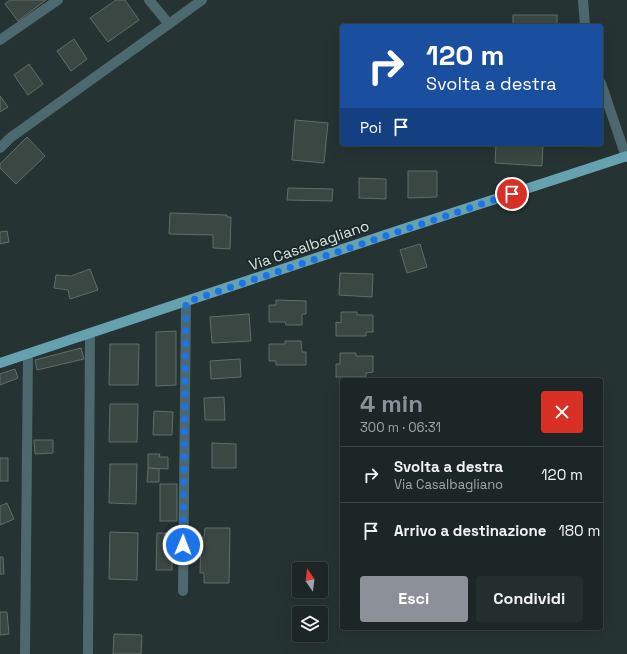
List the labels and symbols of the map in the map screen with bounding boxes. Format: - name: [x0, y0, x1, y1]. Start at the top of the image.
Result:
- pin: [495, 177, 529, 211]
- street label: Via Casalbagliano: [246, 216, 372, 274]
- position arrow: [162, 524, 204, 566]
- north arrow: [292, 562, 328, 598]

